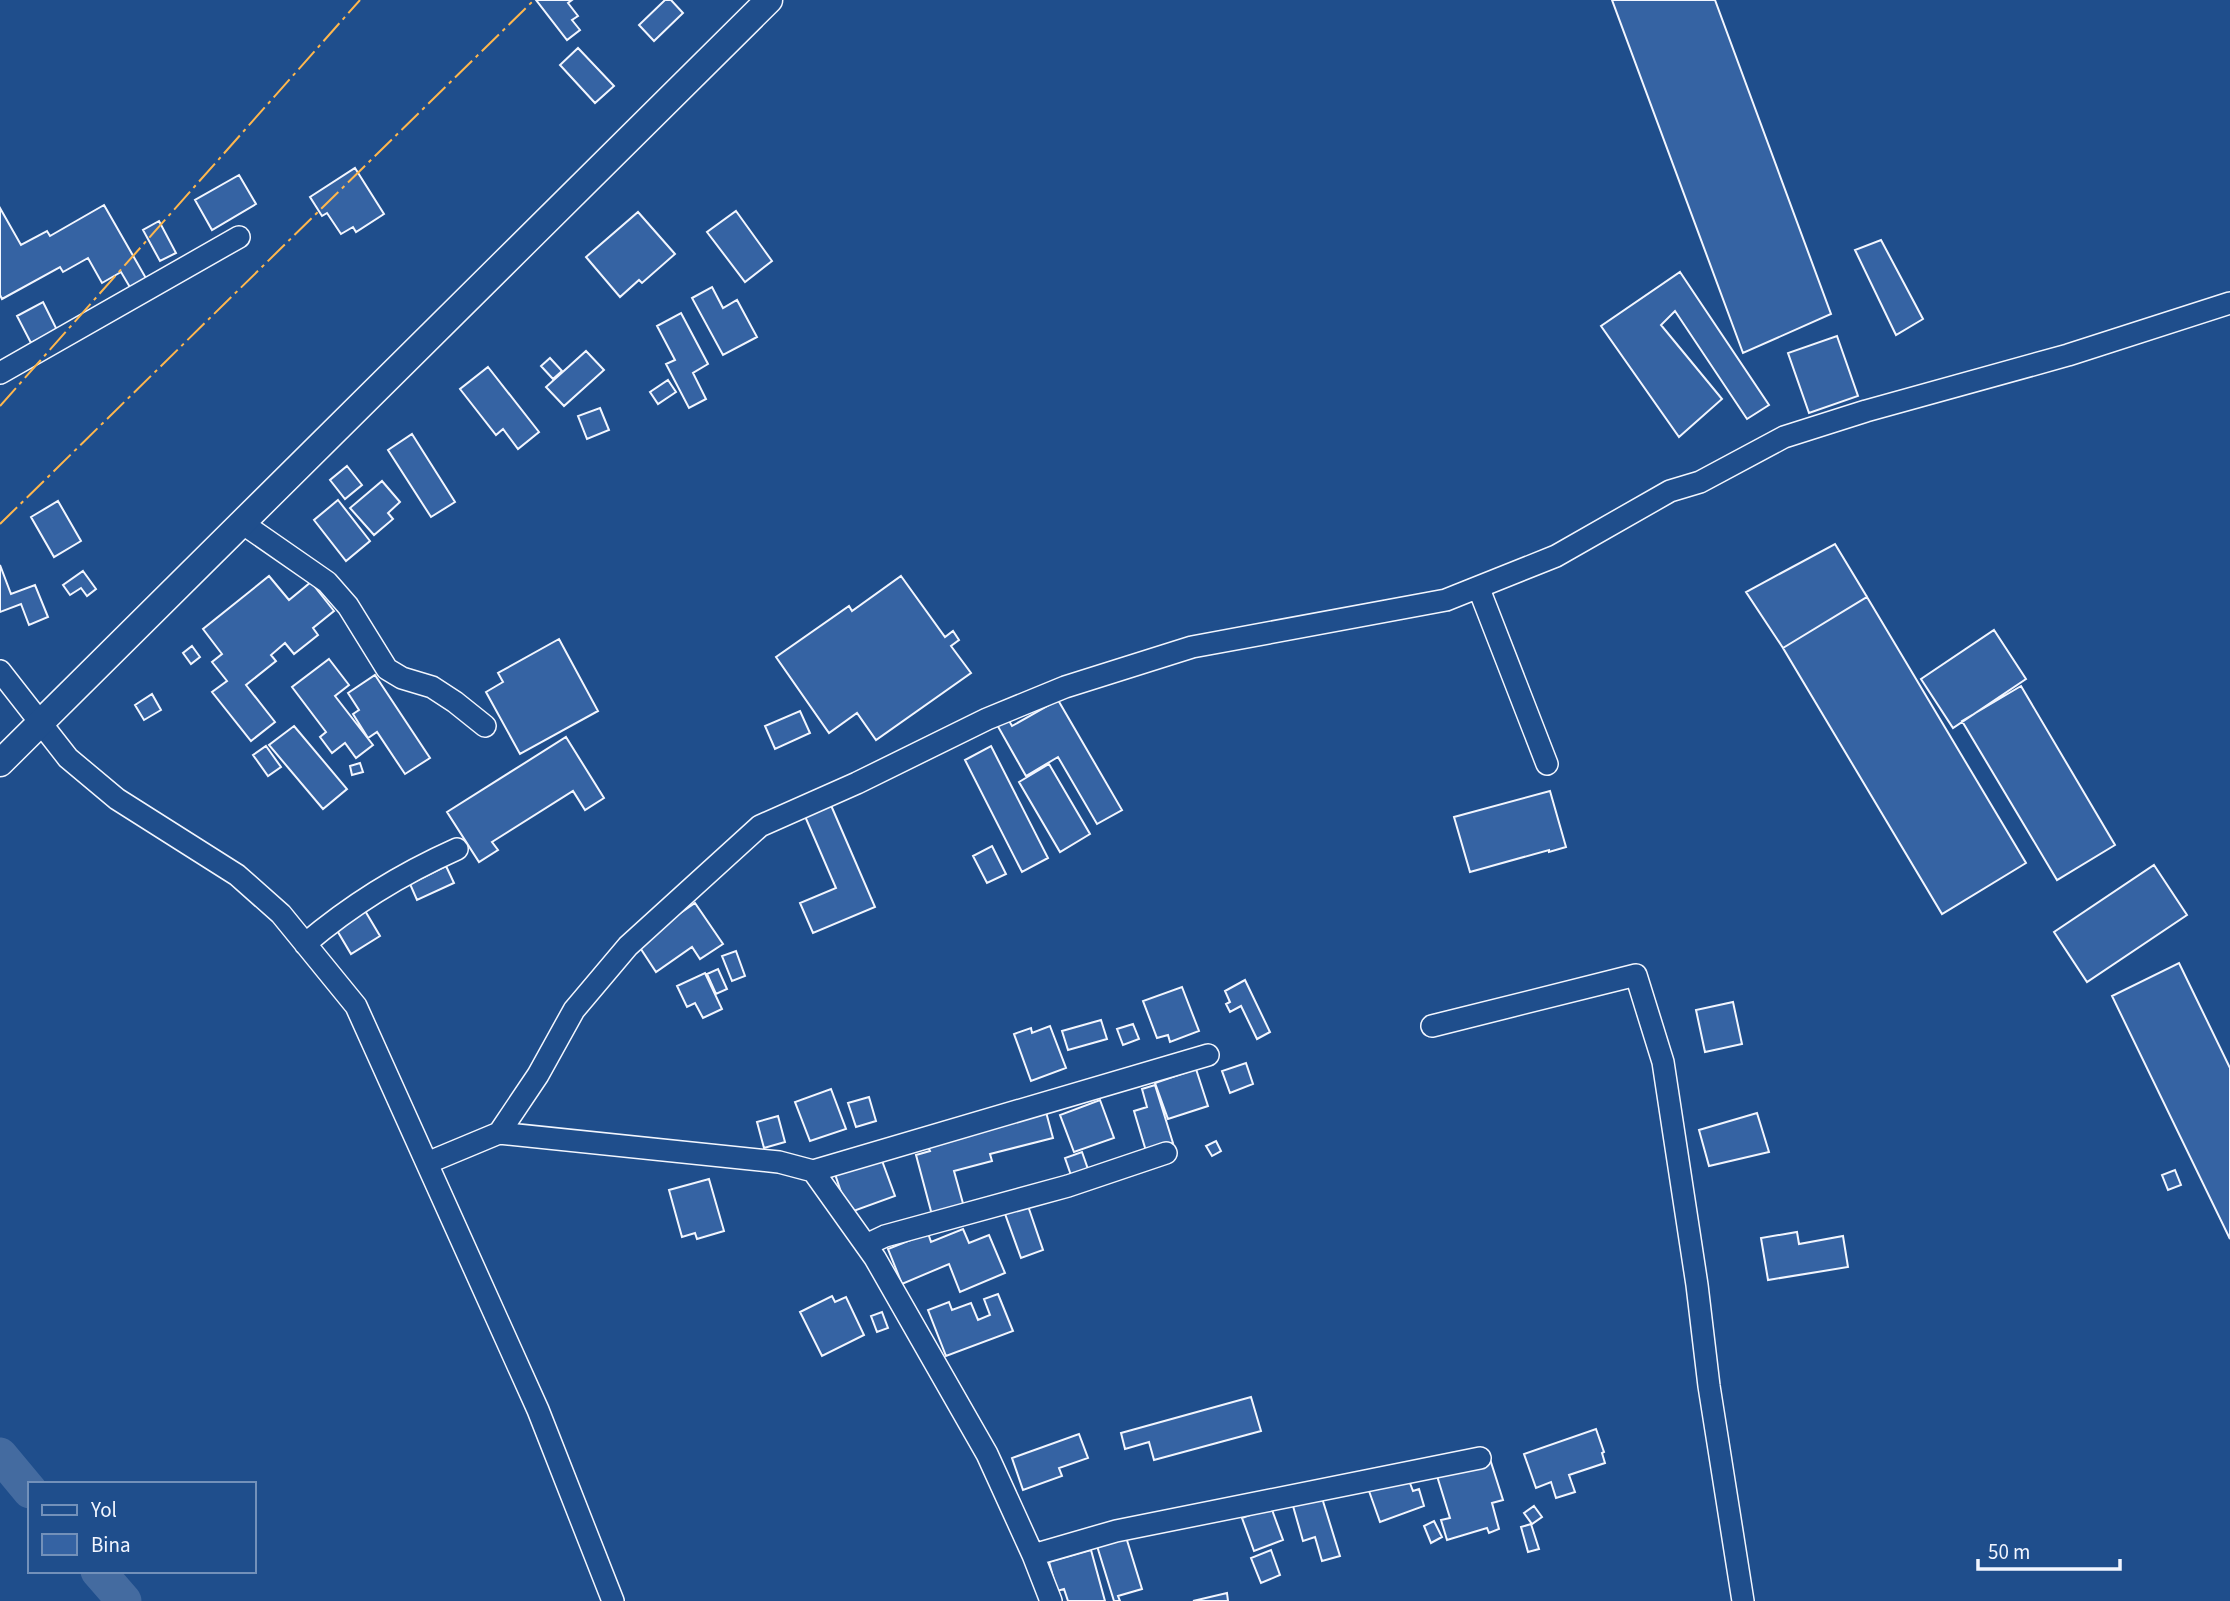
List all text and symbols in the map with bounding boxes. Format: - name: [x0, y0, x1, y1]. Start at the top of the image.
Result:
- legend: [28, 1482, 256, 1573]
- text: Yol: [90, 1495, 117, 1525]
- scale bar: [1978, 1528, 2120, 1572]
- text: Bina: [91, 1530, 131, 1560]
- text: 50 m: [1988, 1537, 2030, 1567]

